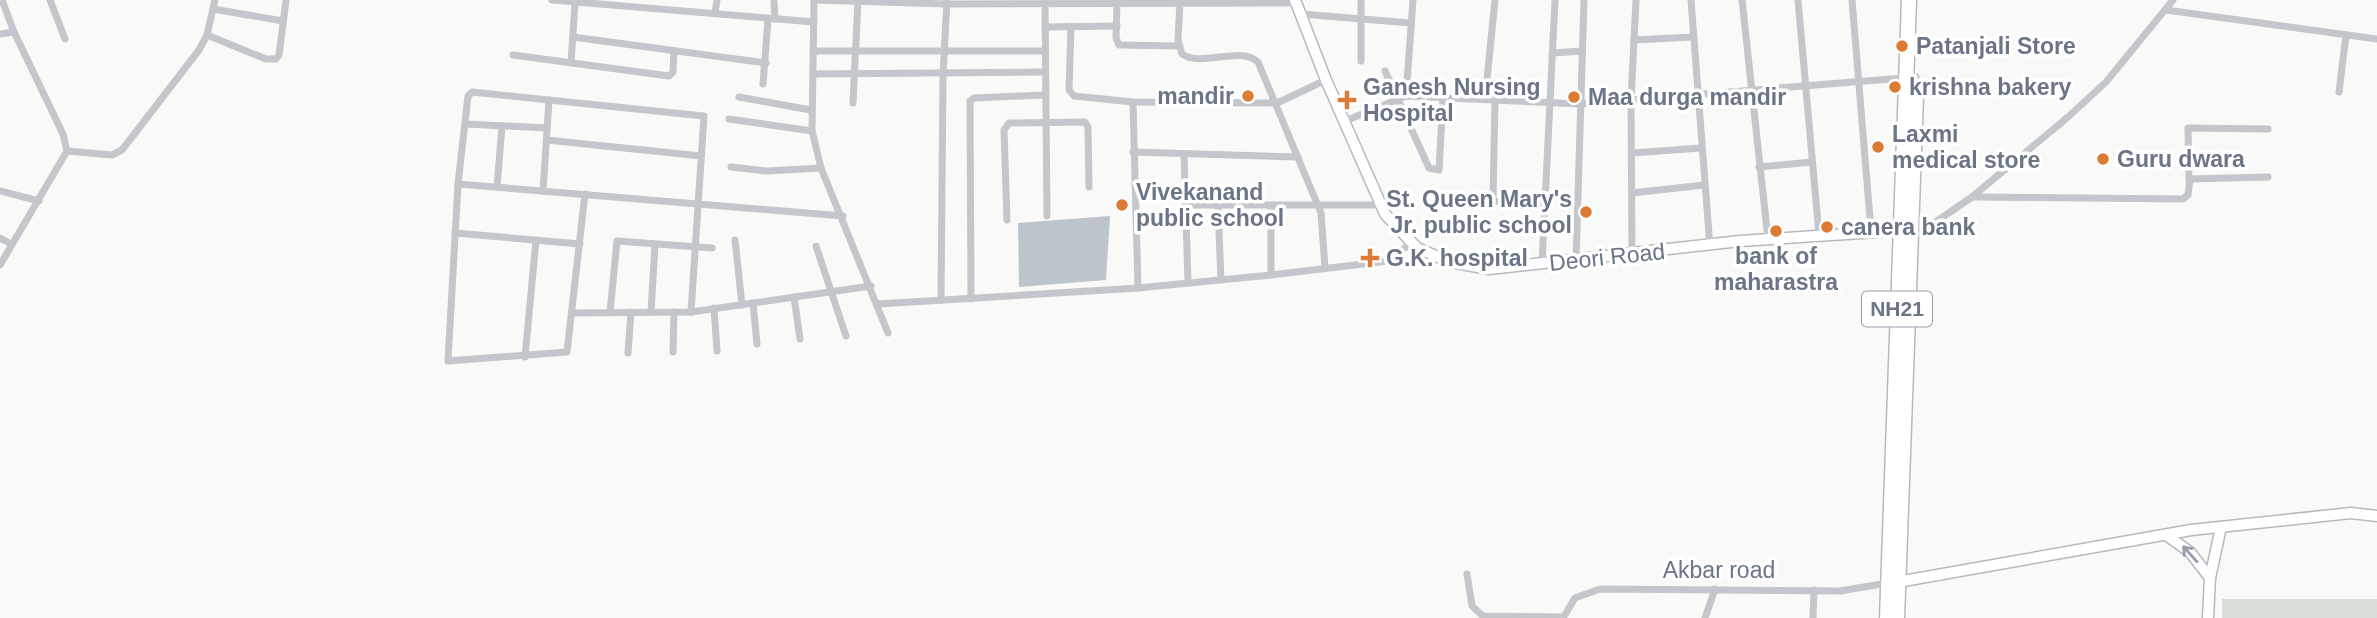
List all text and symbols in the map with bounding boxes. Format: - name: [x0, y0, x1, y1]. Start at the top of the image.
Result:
- place label: Patanjali Store: [1916, 33, 2076, 59]
- marker: Patanjali Store: [1894, 38, 1910, 54]
- place label: Ganesh Nursing Hospital: [1363, 74, 1541, 126]
- place label: krishna bakery: [1909, 74, 2072, 100]
- marker: krishna bakery: [1887, 79, 1903, 95]
- place label: mandir: [1157, 83, 1234, 109]
- place label: Maa durga mandir: [1588, 84, 1786, 110]
- marker: mandir: [1240, 88, 1256, 104]
- marker: Maa durga mandir: [1566, 89, 1582, 105]
- marker: Ganesh Nursing Hospital: [1337, 90, 1357, 110]
- place label: Laxmi medical store: [1892, 121, 2040, 173]
- marker: Laxmi medical store: [1870, 139, 1886, 155]
- place label: Guru dwara: [2117, 146, 2245, 172]
- marker: Guru dwara: [2095, 151, 2111, 167]
- place label: Vivekanand public school: [1136, 179, 1284, 231]
- place label: St. Queen Mary's Jr. public school: [1386, 186, 1572, 238]
- marker: Vivekanand public school: [1114, 197, 1130, 213]
- marker: St. Queen Mary's Jr. public school: [1578, 204, 1594, 220]
- place label: canera bank: [1841, 214, 1975, 240]
- marker: canera bank: [1819, 219, 1835, 235]
- marker: bank of maharastra: [1768, 223, 1784, 239]
- street label: Deori Road: [1548, 238, 1666, 276]
- place label: bank of maharastra: [1714, 243, 1838, 295]
- place label: G.K. hospital: [1386, 245, 1528, 271]
- marker: G.K. hospital: [1360, 248, 1380, 268]
- road number: NH21: [1862, 292, 1932, 326]
- one-way arrow: [2182, 545, 2198, 563]
- street label: Akbar road: [1663, 557, 1775, 583]

